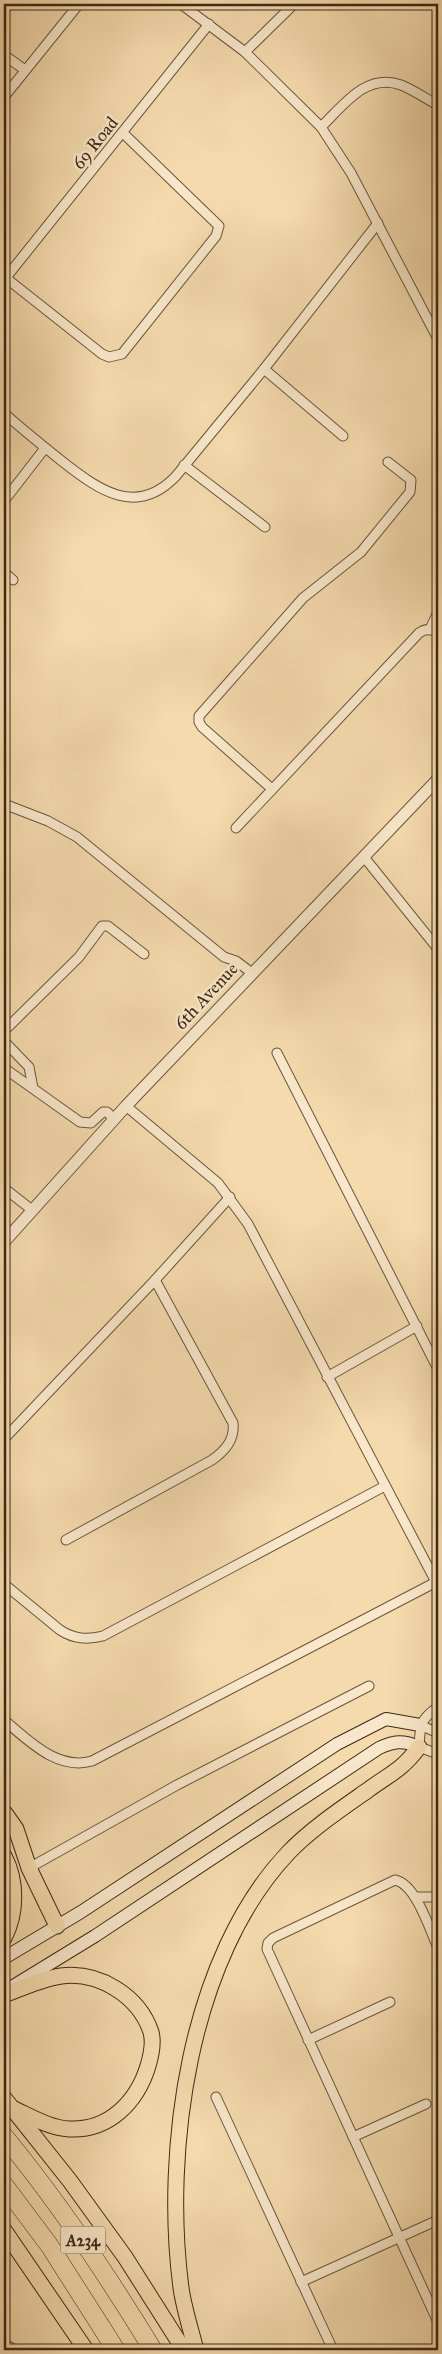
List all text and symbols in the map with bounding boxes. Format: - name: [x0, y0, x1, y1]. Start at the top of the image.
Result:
- street label: 69 Road: [67, 112, 123, 174]
- street label: 6th Avenue: [169, 958, 243, 1034]
- road number: A234: [61, 2226, 106, 2254]

